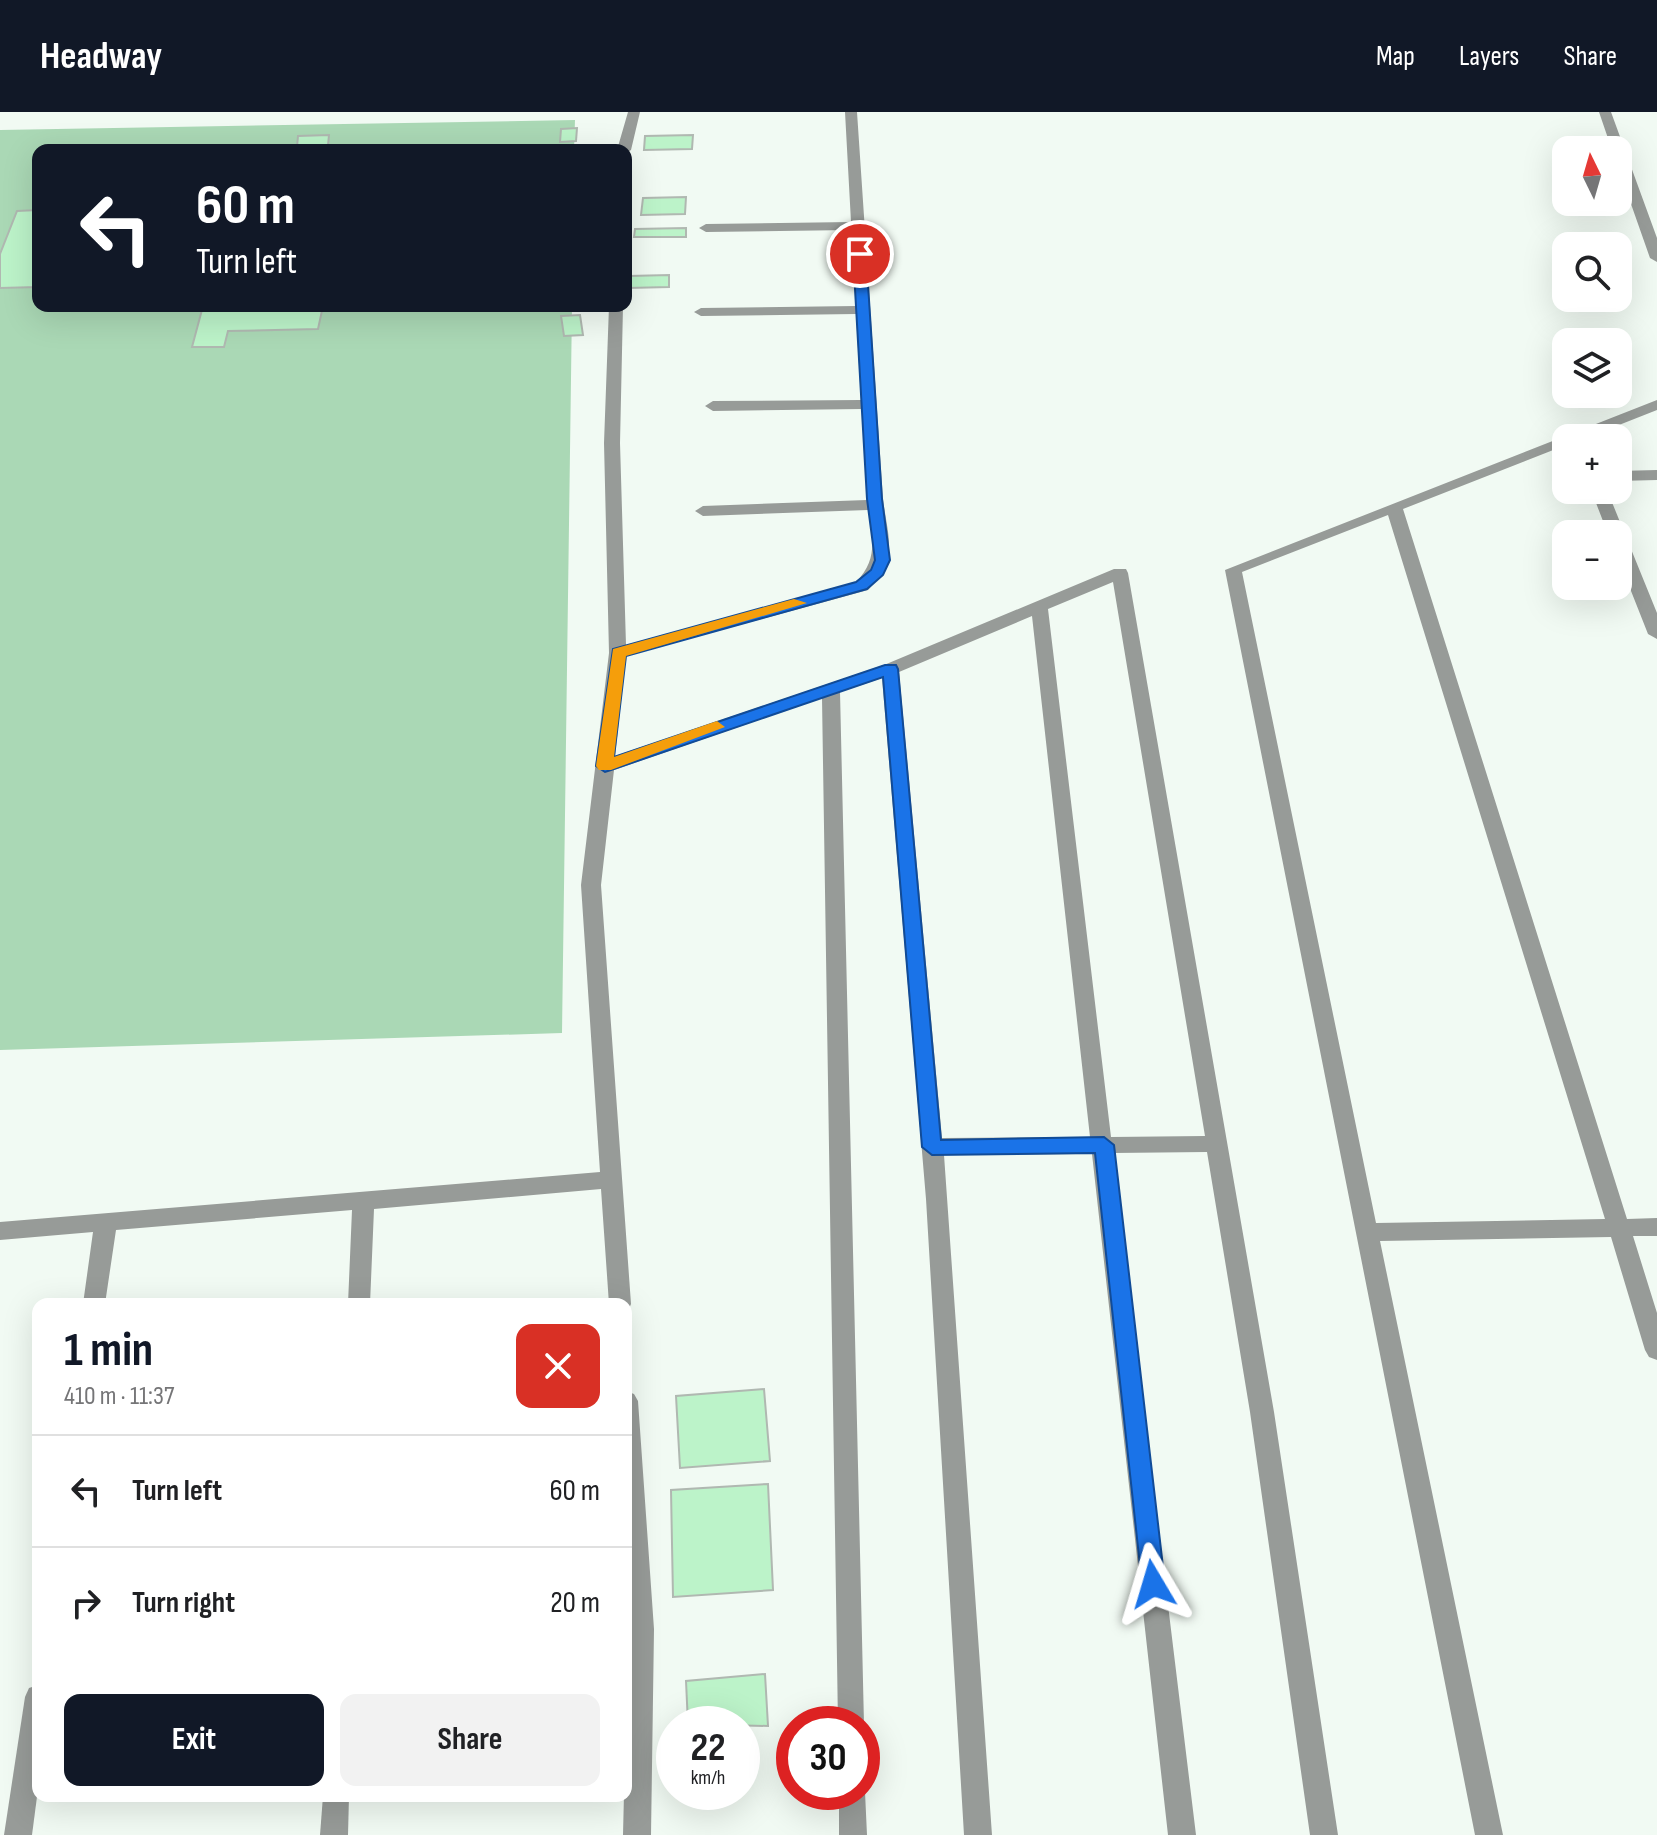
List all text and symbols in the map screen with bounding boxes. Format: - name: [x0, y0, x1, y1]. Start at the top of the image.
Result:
- text: Headway: [40, 34, 162, 79]
- text: Map: [1376, 40, 1415, 73]
- text: Layers: [1459, 40, 1519, 73]
- text: Share: [1563, 40, 1617, 73]
- north arrow: [1552, 136, 1632, 216]
- map controls: [1552, 136, 1632, 600]
- text: 60 m: [196, 173, 295, 240]
- icon: left: [64, 176, 168, 280]
- pin: [826, 220, 894, 288]
- icon: arrive: [838, 232, 882, 276]
- button: search: [1552, 232, 1632, 312]
- text: Turn left: [196, 241, 297, 284]
- button: layers: [1552, 328, 1632, 408]
- button: +: [1552, 424, 1632, 504]
- button: −: [1552, 520, 1632, 600]
- text: 1 min: [64, 1322, 153, 1379]
- button: close: [516, 1324, 600, 1408]
- text: 410 m · 11:37: [64, 1381, 174, 1412]
- icon: left: [64, 1469, 108, 1513]
- text: Turn left: [132, 1473, 222, 1509]
- text: 60 m: [549, 1473, 600, 1509]
- position arrow: [1111, 1542, 1195, 1626]
- icon: right: [64, 1581, 108, 1625]
- text: Turn right: [132, 1585, 235, 1621]
- text: 20 m: [550, 1585, 600, 1621]
- button: Exit: [64, 1694, 324, 1786]
- button: Share: [340, 1694, 600, 1786]
- speed limit sign: 30: [776, 1706, 880, 1810]
- text: 22: [690, 1724, 726, 1772]
- text: km/h: [691, 1766, 725, 1790]

